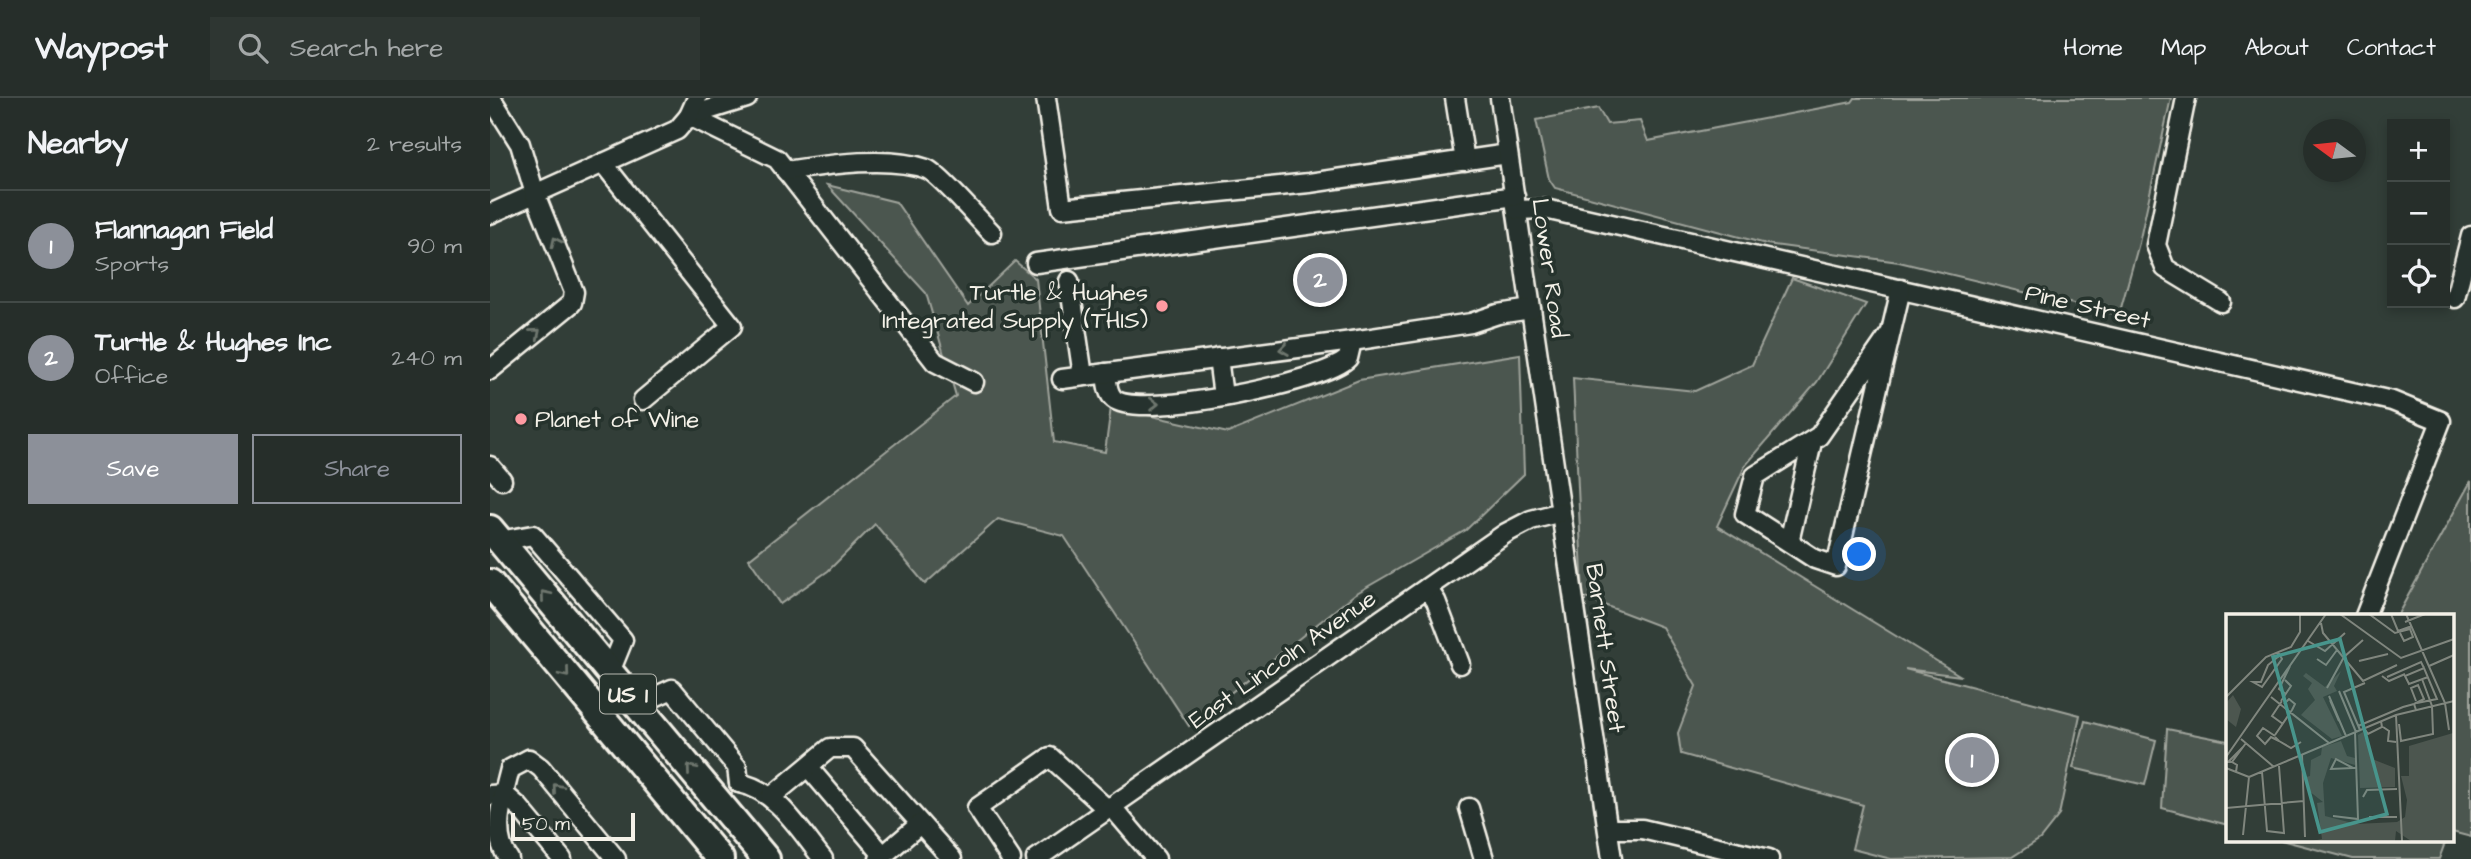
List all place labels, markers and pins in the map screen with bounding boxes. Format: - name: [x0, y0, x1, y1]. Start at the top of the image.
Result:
- pin: 2: [1297, 254, 1343, 306]
- place label: Turtle & Hughes Integrated Supply (THIS): [882, 276, 1148, 339]
- marker: Turtle & Hughes Integrated Supply (THIS): [1154, 298, 1170, 314]
- place label: Planet of Wine: [535, 403, 699, 437]
- marker: Planet of Wine: [513, 411, 529, 427]
- pin: 1: [1949, 734, 1995, 786]

